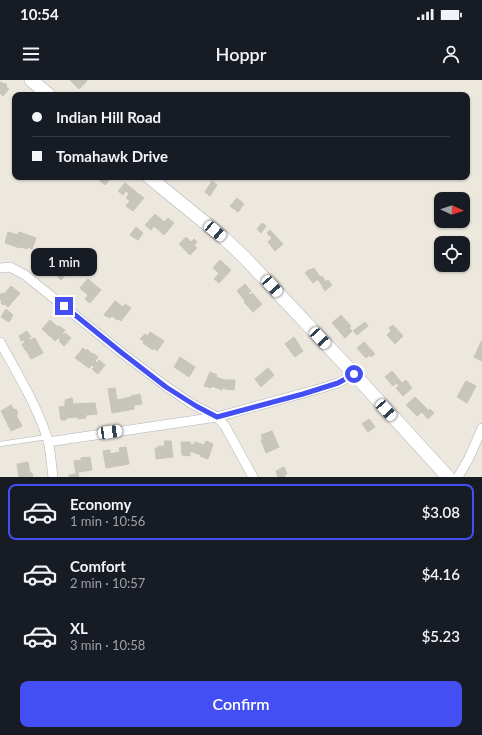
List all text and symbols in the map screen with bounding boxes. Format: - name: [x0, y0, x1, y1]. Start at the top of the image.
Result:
- text: 10:54: [20, 5, 59, 23]
- icon: menu: [20, 43, 42, 65]
- text: Hoppr: [216, 43, 266, 65]
- icon: person: [440, 43, 462, 65]
- text: Indian Hill Road: [56, 108, 161, 126]
- text: Tomahawk Drive: [56, 147, 168, 165]
- north arrow: [434, 192, 470, 228]
- map controls: [434, 192, 470, 272]
- car: [202, 219, 228, 243]
- button: locate: [434, 236, 470, 272]
- callout: 1 min: [31, 248, 97, 276]
- text: 1 min: [48, 254, 80, 270]
- car: [260, 273, 284, 299]
- route end: [55, 297, 73, 315]
- car: [307, 325, 333, 351]
- route start: [345, 365, 363, 383]
- car: [374, 397, 398, 423]
- car: [97, 424, 123, 440]
- icon: car: [22, 494, 58, 530]
- text: Economy: [70, 495, 131, 513]
- text: $3.08: [422, 503, 460, 521]
- text: 1 min · 10:56: [70, 513, 145, 529]
- icon: car: [22, 556, 58, 592]
- text: Comfort: [70, 557, 126, 575]
- text: $4.16: [422, 565, 460, 583]
- text: 2 min · 10:57: [70, 575, 145, 591]
- icon: car: [22, 618, 58, 654]
- text: XL: [70, 619, 88, 637]
- text: $5.23: [422, 627, 460, 645]
- text: 3 min · 10:58: [70, 637, 145, 653]
- button: Confirm: [20, 681, 462, 727]

